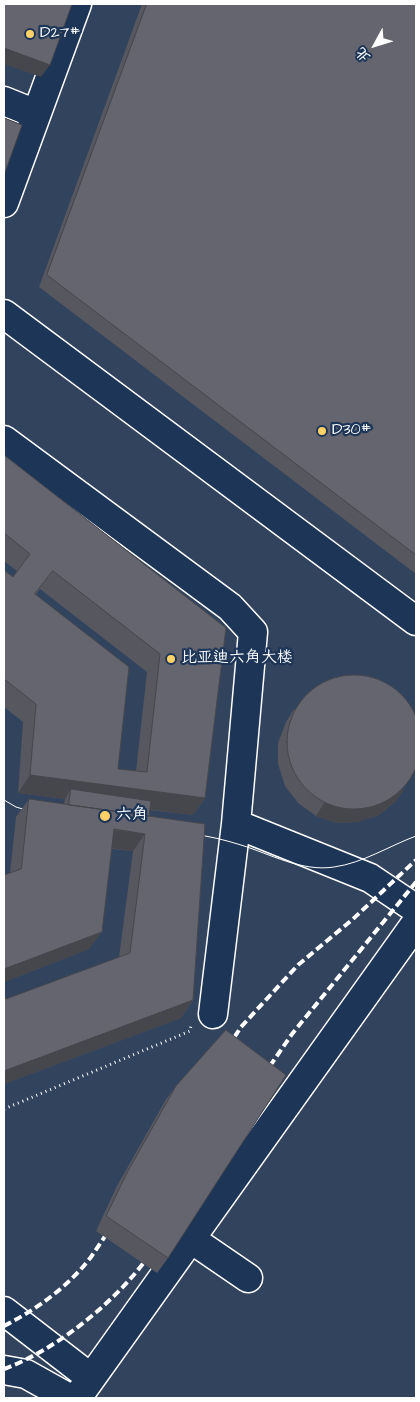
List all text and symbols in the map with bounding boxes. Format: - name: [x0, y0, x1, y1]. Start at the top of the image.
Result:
- north arrow: [350, 20, 400, 70]
- place label: D27#: [40, 24, 80, 44]
- marker: D27#: [24, 28, 36, 40]
- text: 北: [351, 43, 376, 66]
- place label: D30#: [332, 421, 371, 441]
- marker: D30#: [316, 425, 328, 437]
- place label: 比亚迪六角大楼: [181, 649, 293, 669]
- marker: 比亚迪六角大楼: [165, 653, 177, 665]
- place label: 六角: [116, 806, 148, 826]
- marker: 六角: [98, 809, 112, 823]

